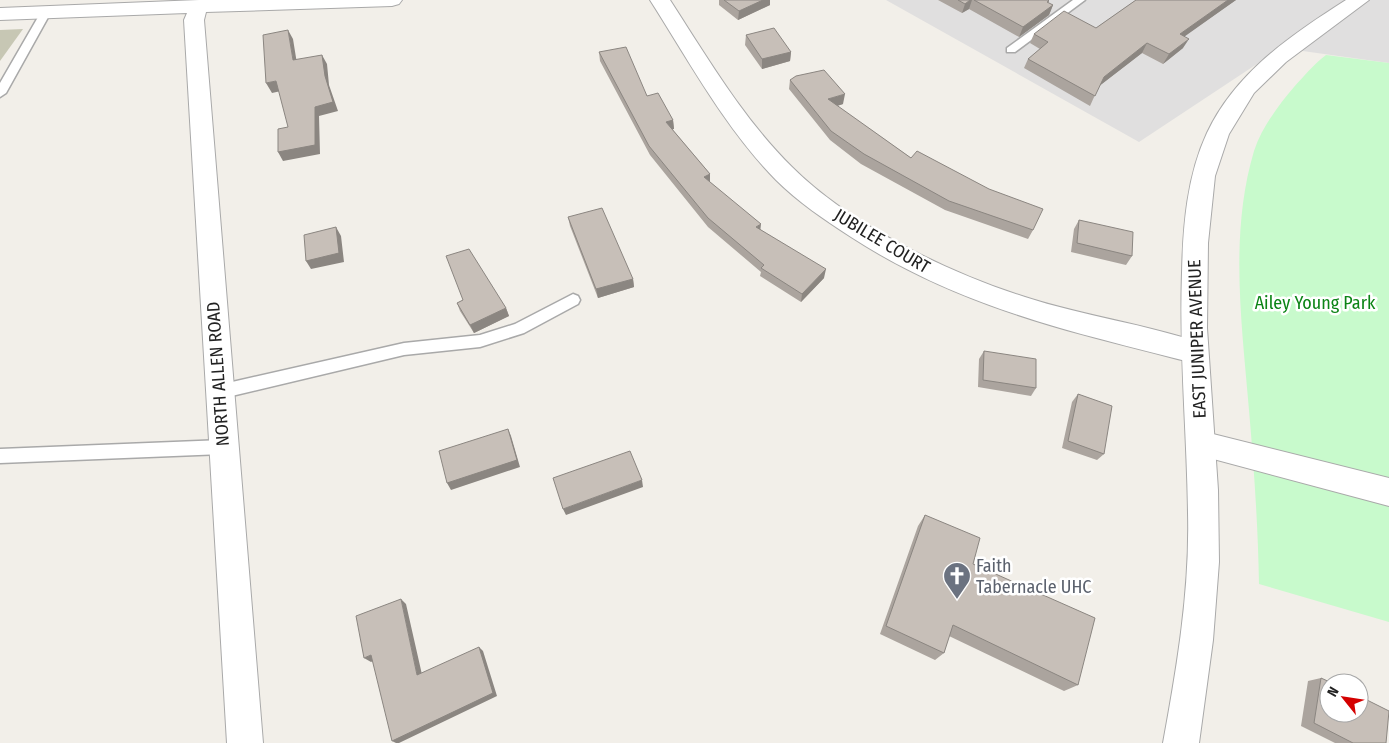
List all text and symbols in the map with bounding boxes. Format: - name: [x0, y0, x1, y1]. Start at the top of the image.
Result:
- street label: JUBILEE COURT: [830, 204, 934, 278]
- street label: EAST JUNIPER AVENUE: [1183, 259, 1211, 419]
- park label: Ailey Young Park: [1255, 292, 1376, 314]
- street label: NORTH ALLEN ROAD: [202, 301, 234, 447]
- place label: Faith Tabernacle UHC: [976, 555, 1091, 598]
- church icon: Faith Tabernacle UHC: [942, 561, 972, 600]
- north arrow: [1319, 673, 1369, 723]
- text: N: [1324, 684, 1343, 700]

